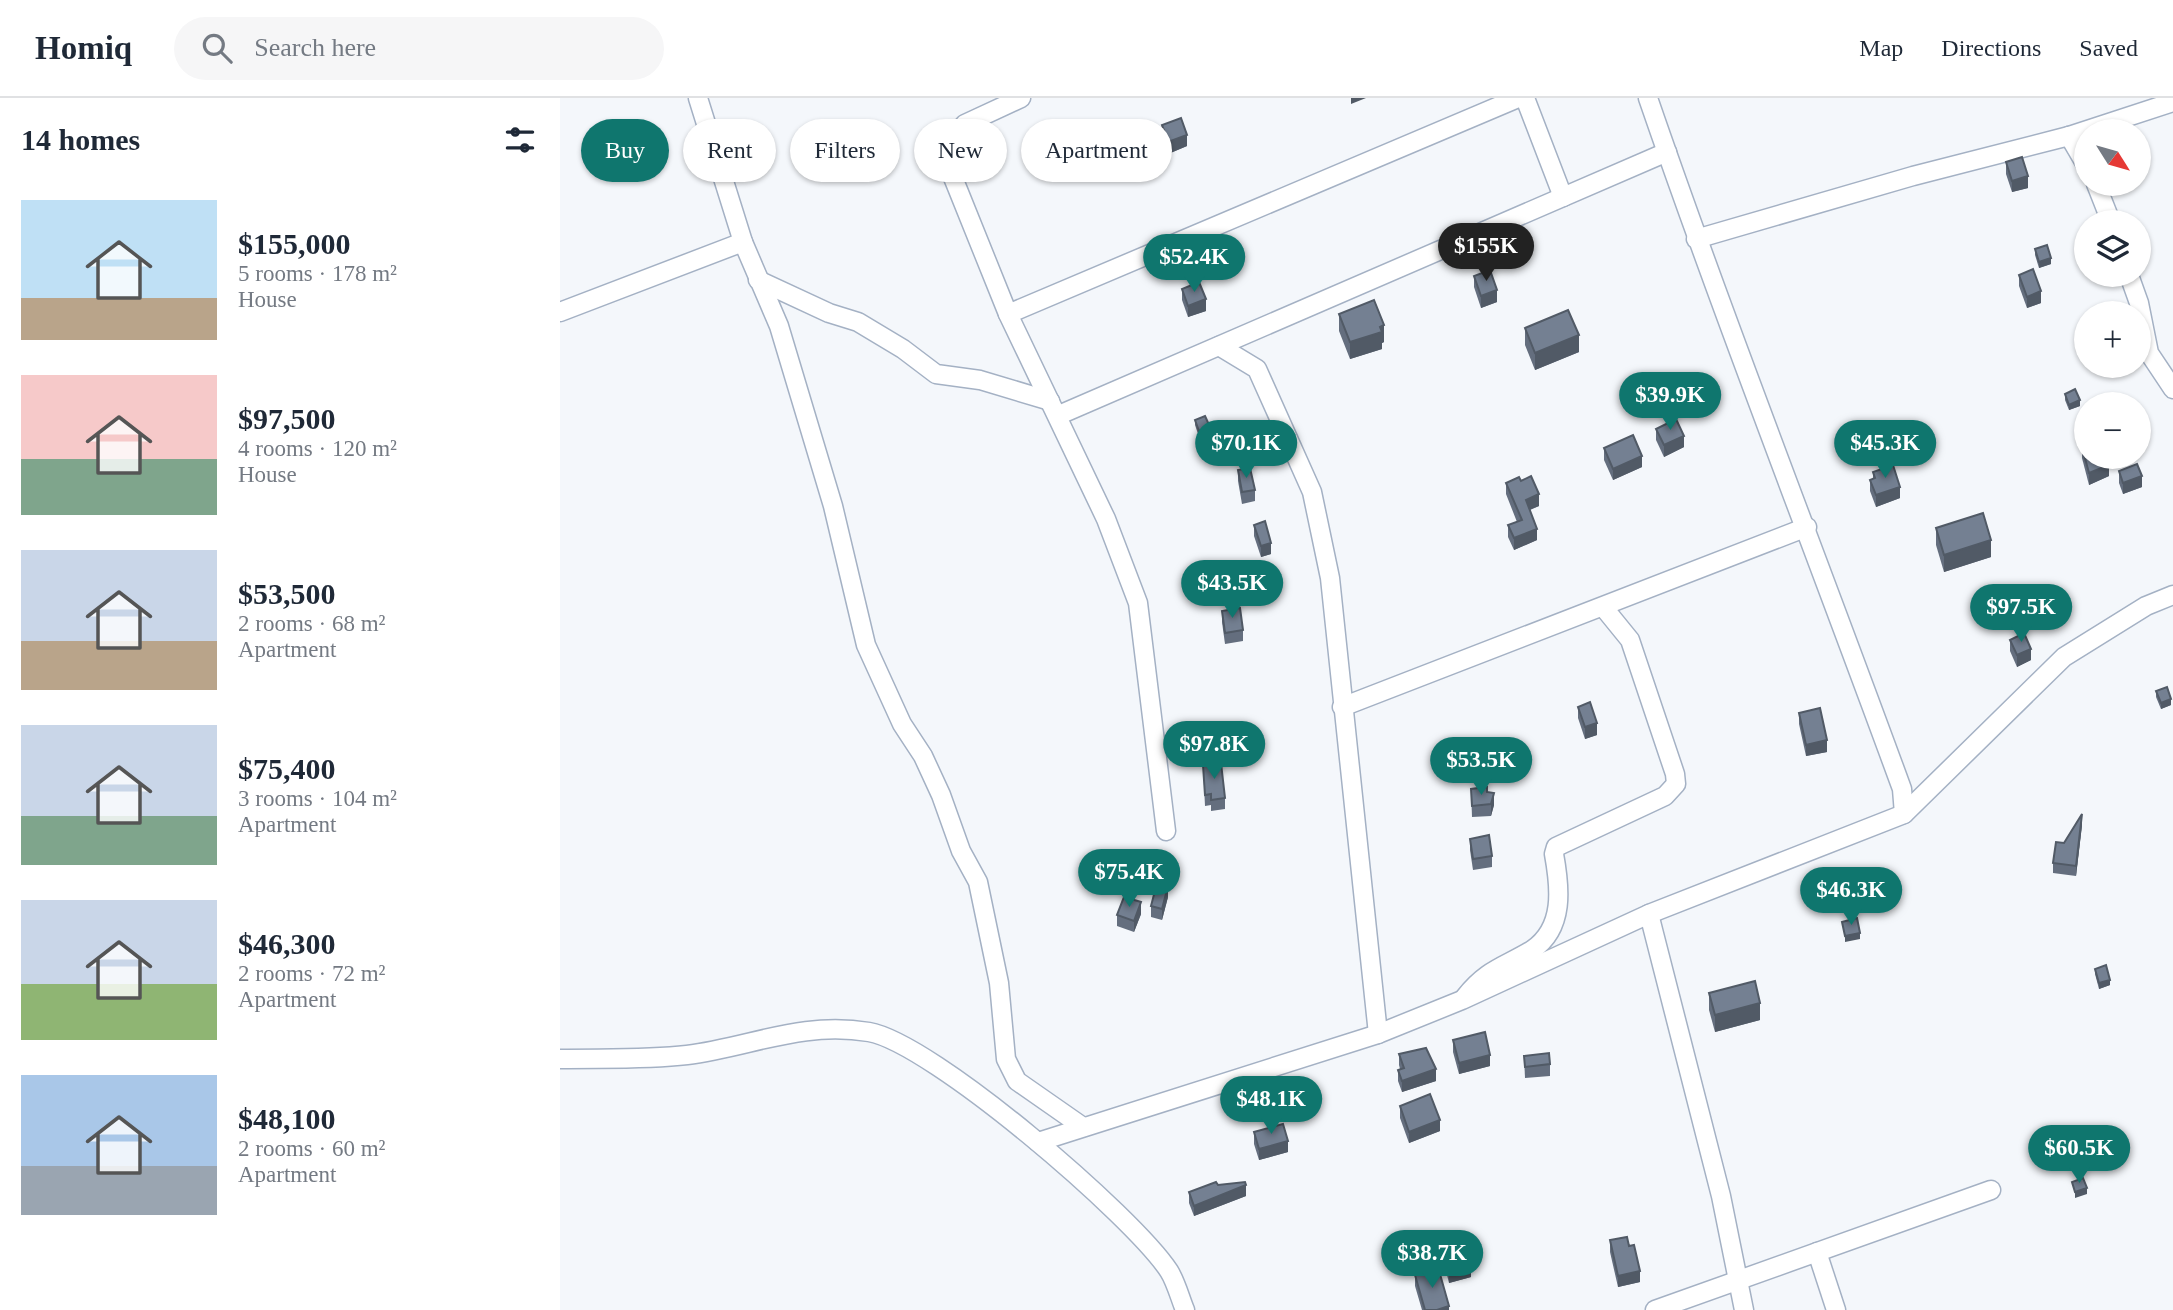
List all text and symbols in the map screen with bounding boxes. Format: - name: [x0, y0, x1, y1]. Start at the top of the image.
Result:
- search box: [174, 17, 664, 80]
- icon: search: [198, 29, 236, 67]
- text: Homiq: [35, 30, 132, 66]
- text: Search here: [254, 33, 376, 62]
- text: Map: [1859, 35, 1903, 61]
- text: Directions: [1941, 35, 2041, 61]
- text: Saved: [2079, 35, 2138, 61]
- chip: Buy: [581, 119, 669, 182]
- chip: Rent: [683, 119, 776, 182]
- chip: Filters: [790, 119, 900, 182]
- chip: New: [914, 119, 1007, 182]
- chip: Apartment: [1021, 119, 1172, 182]
- north arrow: [2074, 119, 2151, 196]
- map controls: [2074, 119, 2151, 469]
- icon: filters: [501, 121, 539, 159]
- text: 14 homes: [21, 123, 140, 156]
- button: layers: [2074, 210, 2151, 287]
- pin: $155K: [1437, 223, 1535, 283]
- text: $155,000: [238, 227, 351, 260]
- icon: home: [77, 228, 161, 312]
- text: $155K: [1454, 233, 1518, 258]
- pin: $52.4K: [1137, 234, 1251, 294]
- text: $52.4K: [1159, 244, 1229, 269]
- text: 5 rooms · 178 m²: [238, 261, 397, 286]
- text: House: [238, 287, 297, 312]
- button: +: [2074, 301, 2151, 378]
- pin: $39.9K: [1613, 372, 1727, 432]
- text: $39.9K: [1635, 382, 1705, 407]
- button: −: [2074, 392, 2151, 469]
- text: $97,500: [238, 402, 336, 435]
- icon: home: [77, 403, 161, 487]
- pin: $70.1K: [1189, 420, 1303, 480]
- pin: $45.3K: [1828, 420, 1942, 480]
- text: $70.1K: [1211, 430, 1281, 455]
- text: $45.3K: [1850, 430, 1920, 455]
- text: 4 rooms · 120 m²: [238, 436, 397, 461]
- text: House: [238, 462, 297, 487]
- pin: $43.5K: [1175, 560, 1289, 620]
- text: $43.5K: [1197, 570, 1267, 595]
- text: $53,500: [238, 577, 336, 610]
- icon: home: [77, 578, 161, 662]
- pin: $97.5K: [1964, 584, 2078, 644]
- text: $97.5K: [1986, 594, 2056, 619]
- text: 2 rooms · 68 m²: [238, 611, 385, 636]
- text: Apartment: [238, 637, 336, 662]
- pin: $97.8K: [1157, 722, 1271, 781]
- text: $97.8K: [1179, 731, 1249, 756]
- pin: $53.5K: [1424, 738, 1538, 797]
- text: $53.5K: [1446, 747, 1516, 772]
- text: $75,400: [238, 752, 336, 785]
- icon: home: [77, 753, 161, 837]
- text: 3 rooms · 104 m²: [238, 786, 397, 811]
- text: Apartment: [238, 812, 336, 837]
- pin: $75.4K: [1072, 850, 1186, 909]
- text: $75.4K: [1094, 859, 1164, 884]
- pin: $46.3K: [1794, 868, 1908, 927]
- text: $46.3K: [1816, 877, 1886, 902]
- text: $46,300: [238, 927, 336, 960]
- icon: home: [77, 928, 161, 1012]
- text: 2 rooms · 72 m²: [238, 961, 385, 986]
- text: Apartment: [238, 987, 336, 1012]
- pin: $48.1K: [1214, 1076, 1328, 1136]
- text: $48.1K: [1236, 1086, 1306, 1111]
- text: $48,100: [238, 1102, 336, 1135]
- icon: home: [77, 1103, 161, 1187]
- pin: $60.5K: [2022, 1126, 2136, 1185]
- text: $60.5K: [2044, 1135, 2114, 1160]
- text: 2 rooms · 60 m²: [238, 1136, 385, 1161]
- text: Apartment: [238, 1162, 336, 1187]
- pin: $38.7K: [1375, 1230, 1489, 1290]
- text: $38.7K: [1397, 1240, 1467, 1265]

